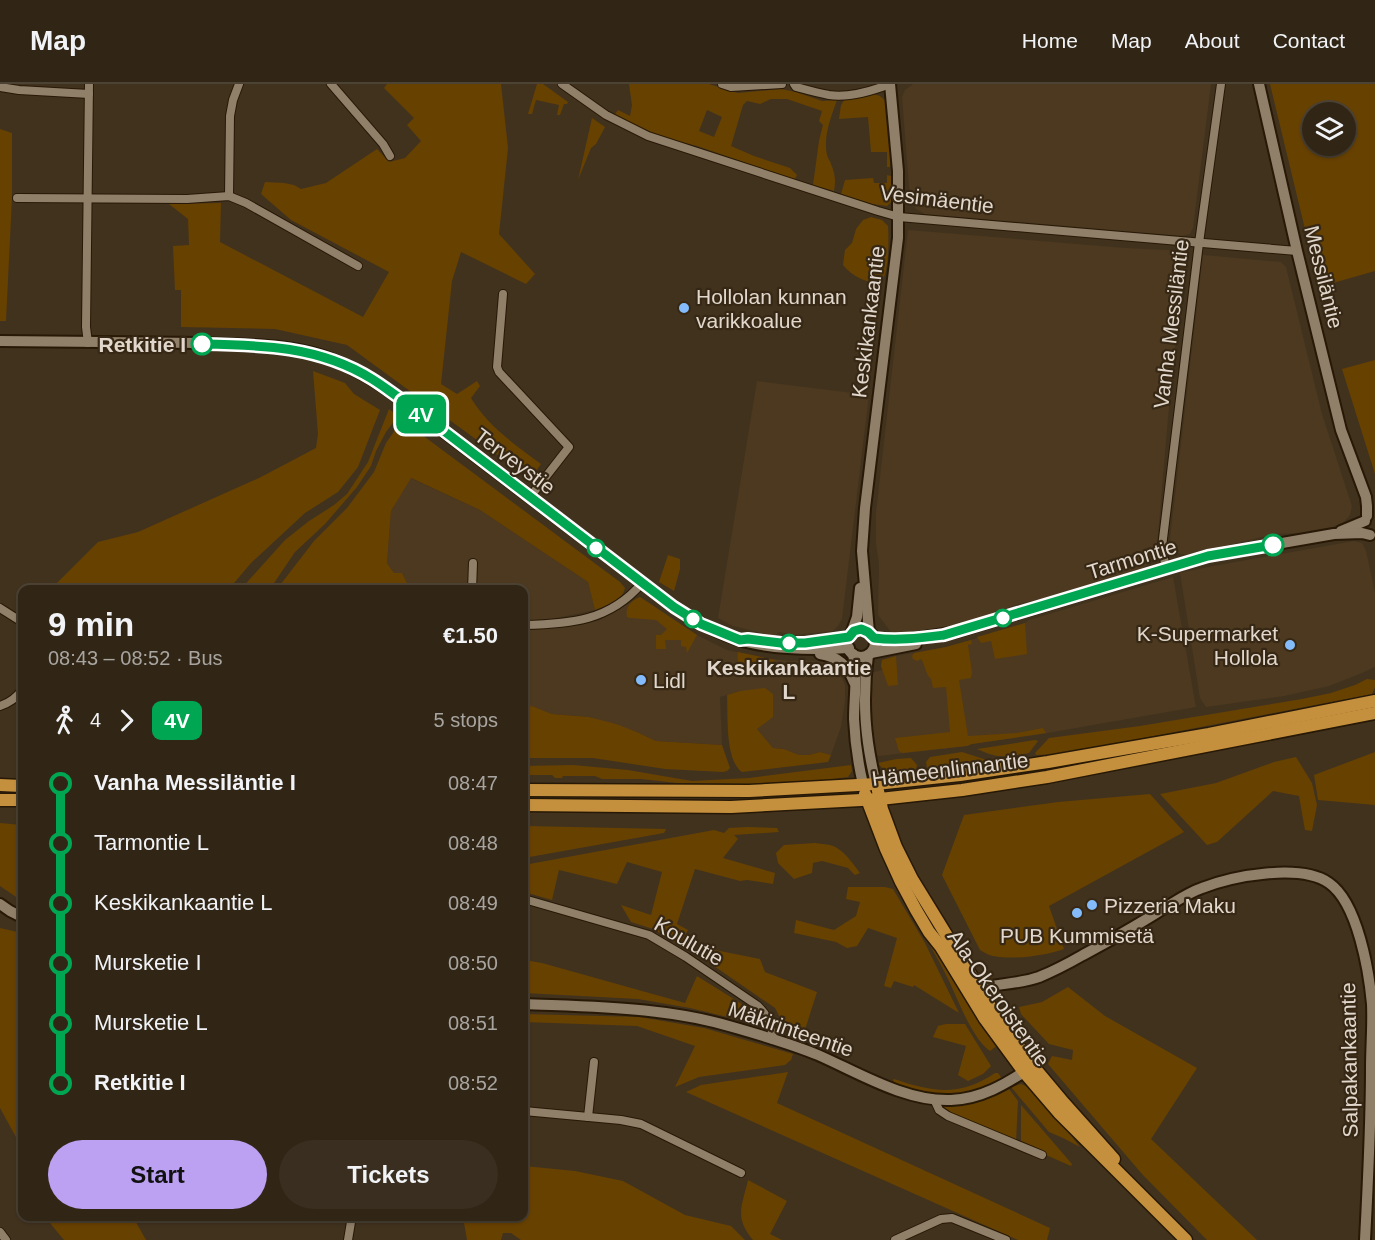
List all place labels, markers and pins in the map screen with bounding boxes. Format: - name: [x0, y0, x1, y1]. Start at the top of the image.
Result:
- place label: Hollolan kunnan varikkoalue: [696, 285, 847, 332]
- marker: Hollolan kunnan varikkoalue: [677, 301, 691, 315]
- place label: Retkitie I: [98, 333, 186, 356]
- marker: Retkitie I: [191, 333, 213, 355]
- unlabelled marker: [1262, 534, 1284, 556]
- unlabelled marker: [587, 539, 605, 557]
- unlabelled marker: [994, 609, 1012, 627]
- unlabelled marker: [684, 610, 702, 628]
- place label: K-Supermarket Hollola: [1137, 622, 1278, 669]
- marker: Keskikankaantie L: [780, 634, 798, 652]
- marker: K-Supermarket Hollola: [1283, 638, 1297, 652]
- place label: Keskikankaantie L: [707, 656, 871, 703]
- place label: Lidl: [653, 669, 686, 692]
- marker: Lidl: [634, 673, 648, 687]
- place label: Pizzeria Maku: [1104, 894, 1236, 917]
- marker: Pizzeria Maku: [1085, 898, 1099, 912]
- marker: PUB Kummisetä: [1070, 906, 1084, 920]
- place label: PUB Kummisetä: [1000, 924, 1154, 947]

